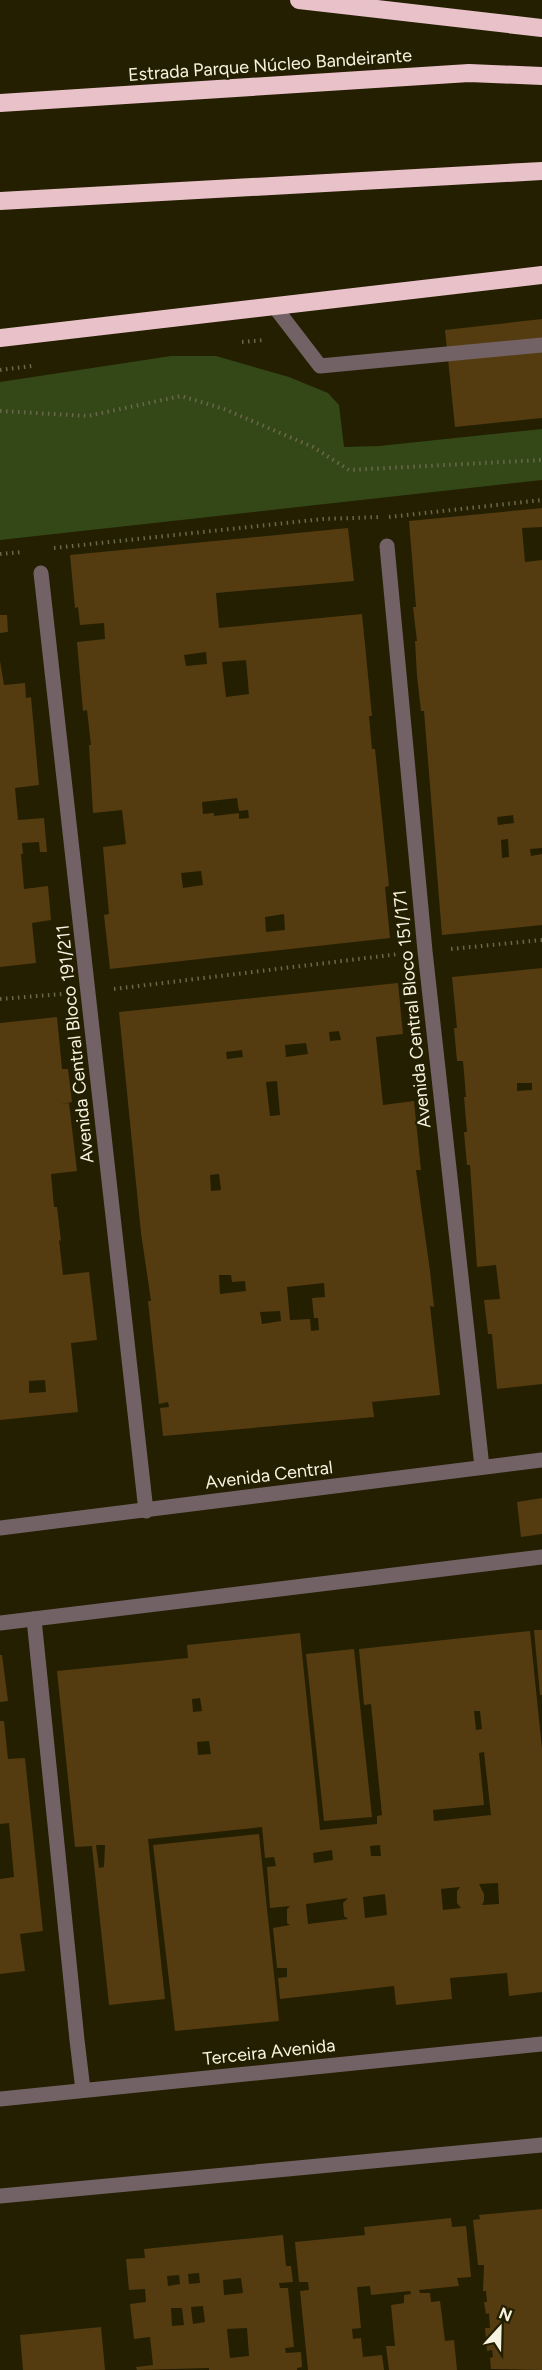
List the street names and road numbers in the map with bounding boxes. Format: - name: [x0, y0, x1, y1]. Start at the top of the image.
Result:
- street label: Estrada Parque Núcleo Bandeirante: [127, 44, 413, 86]
- street label: Avenida Central Bloco 151/171: [389, 889, 435, 1129]
- street label: Avenida Central Bloco 191/211: [52, 924, 98, 1164]
- street label: Avenida Central: [204, 1456, 334, 1494]
- street label: Terceira Avenida: [202, 2034, 336, 2070]

